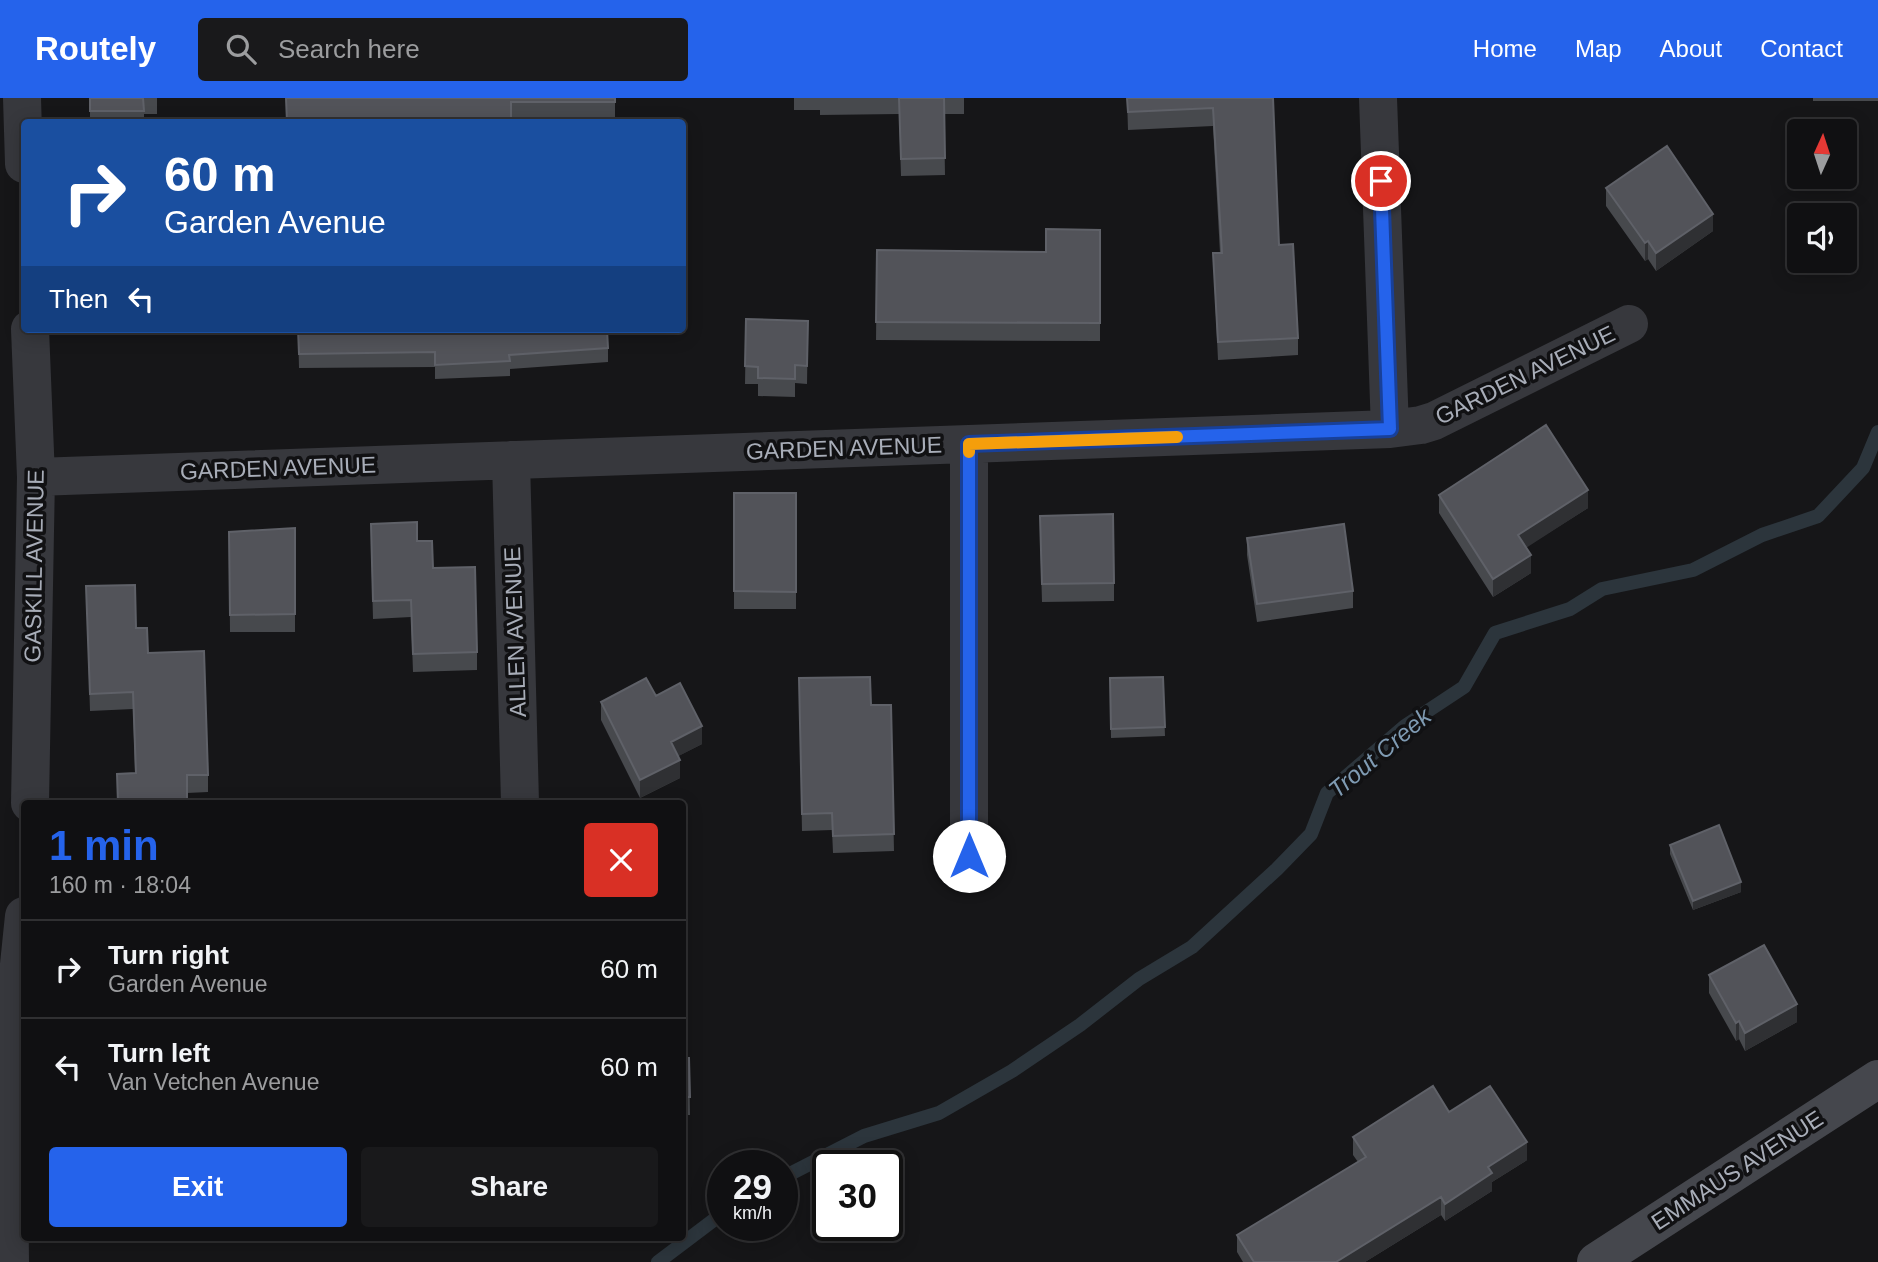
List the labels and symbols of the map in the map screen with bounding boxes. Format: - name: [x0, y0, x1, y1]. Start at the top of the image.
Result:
- north arrow: [1787, 119, 1857, 189]
- pin: [1351, 151, 1411, 211]
- street label: GARDEN AVENUE: [1431, 320, 1619, 430]
- street label: GARDEN AVENUE: [745, 432, 943, 464]
- street label: GARDEN AVENUE: [179, 452, 377, 484]
- street label: GASKILL AVENUE: [19, 469, 49, 663]
- street label: ALLEN AVENUE: [499, 546, 531, 718]
- water label: Trout Creek: [1323, 701, 1438, 803]
- position arrow: [932, 819, 1006, 893]
- street label: EMMAUS AVENUE: [1646, 1105, 1828, 1235]
- speed limit sign: 30: [812, 1150, 903, 1241]

